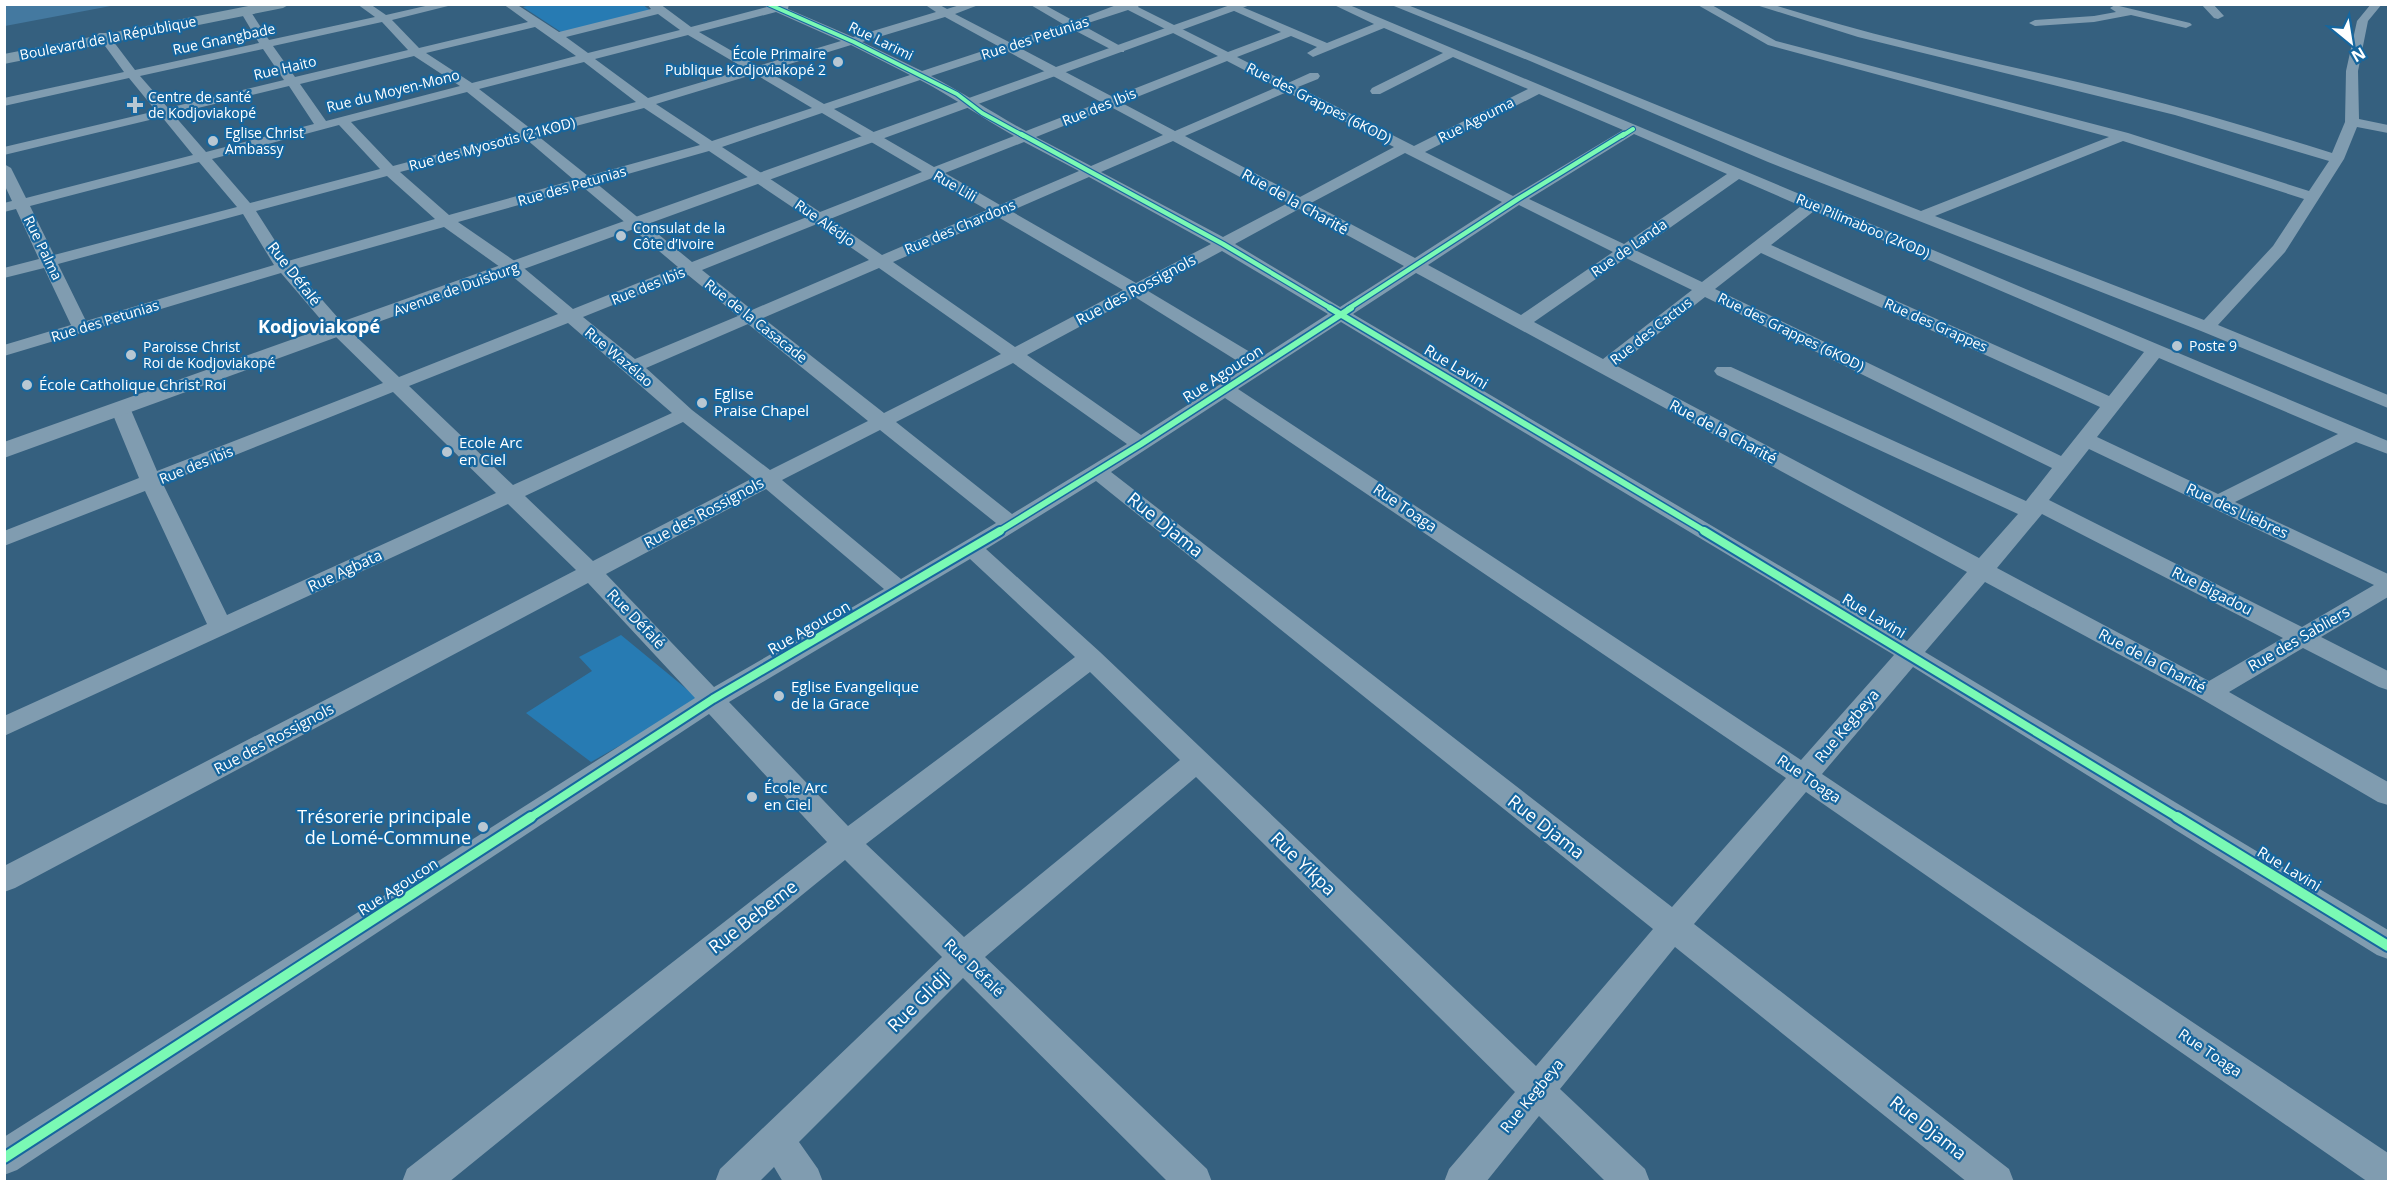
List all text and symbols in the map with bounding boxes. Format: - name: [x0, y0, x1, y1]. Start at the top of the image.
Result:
- street label: Boulevard de la République: [18, 11, 198, 64]
- street label: Rue des Petunias: [979, 11, 1091, 64]
- north arrow: [2321, 12, 2381, 72]
- street label: Rue Larimi: [846, 17, 917, 64]
- street label: Rue Gnangbade: [171, 18, 277, 59]
- text: N: [2347, 42, 2370, 68]
- place label: École Primaire Publique Kodjoviakopé 2: [665, 44, 826, 79]
- street label: Rue Haito: [252, 51, 318, 84]
- marker: École Primaire Publique Kodjoviakopé 2: [831, 55, 845, 69]
- street label: Rue des Grappes (6KOD): [1243, 58, 1395, 147]
- street label: Rue du Moyen-Mono: [324, 65, 461, 116]
- street label: Rue des Ibis: [1059, 83, 1139, 130]
- place label: Centre de santé de Kodjoviakopé: [148, 87, 256, 122]
- street label: Rue Agouma: [1435, 92, 1517, 147]
- marker: Centre de santé de Kodjoviakopé: [126, 96, 144, 114]
- street label: Rue des Myosotis (21KOD): [407, 112, 577, 175]
- place label: Eglise Christ Ambassy: [225, 123, 304, 158]
- marker: Eglise Christ Ambassy: [206, 134, 220, 148]
- street label: Rue des Petunias: [515, 161, 629, 210]
- street label: Rue de la Charité: [1239, 164, 1352, 239]
- street label: Rue Lili: [930, 166, 980, 205]
- street label: Rue Pilimaboo (2KOD): [1793, 189, 1933, 262]
- street label: Rue des Chardons: [901, 194, 1018, 258]
- street label: Rue Alédjo: [791, 195, 859, 250]
- street label: Rue Palma: [20, 213, 67, 283]
- street label: Rue de Landa: [1587, 214, 1671, 281]
- place label: Consulat de la Côte d’Ivoire: [633, 218, 725, 253]
- marker: Consulat de la Côte d’Ivoire: [614, 229, 628, 243]
- street label: Rue Défalé: [264, 237, 326, 309]
- street label: Rue des Rossignols: [1072, 249, 1199, 329]
- street label: Avenue de Duisburg: [391, 257, 521, 320]
- street label: Rue des Ibis: [608, 262, 688, 309]
- street label: Rue de la Casacade: [701, 274, 812, 367]
- street label: Rue des Grappes (6KOD): [1715, 288, 1867, 375]
- street label: Rue des Cactus: [1606, 292, 1696, 369]
- street label: Rue des Grappes: [1882, 293, 1991, 356]
- street label: Rue des Petunias: [49, 295, 161, 346]
- district label: Kodjoviakopé: [258, 314, 380, 338]
- street label: Rue Wazélao: [581, 322, 657, 391]
- place label: Poste 9: [2189, 336, 2237, 355]
- place label: Paroisse Christ Roi de Kodjoviakopé: [143, 337, 275, 372]
- street label: Rue Lavini: [1421, 339, 1492, 393]
- marker: Poste 9: [2170, 339, 2184, 353]
- street label: Rue Agoucon: [1178, 340, 1267, 407]
- marker: Paroisse Christ Roi de Kodjoviakopé: [124, 348, 138, 362]
- place label: École Catholique Christ Roi: [39, 374, 226, 394]
- marker: École Catholique Christ Roi: [20, 378, 34, 392]
- place label: Eglise Praise Chapel: [714, 383, 809, 420]
- street label: Rue de la Charité: [1666, 394, 1781, 468]
- marker: Eglise Praise Chapel: [695, 396, 709, 410]
- place label: Ecole Arc en Ciel: [459, 432, 522, 469]
- street label: Rue des Ibis: [156, 441, 236, 488]
- marker: Ecole Arc en Ciel: [440, 445, 454, 459]
- street label: Rue des Rossignols: [640, 472, 767, 552]
- street label: Rue des Liebres: [2183, 478, 2292, 542]
- street label: Rue Toaga: [1370, 479, 1441, 536]
- street label: Rue Djama: [1123, 486, 1209, 562]
- street label: Rue Agbata: [304, 544, 385, 596]
- street label: Rue Bigadou: [2169, 561, 2256, 619]
- street label: Rue Défalé: [603, 584, 670, 652]
- street label: Rue Lavini: [1839, 588, 1910, 642]
- street label: Rue Agoucon: [764, 595, 853, 659]
- street label: Rue des Sabliers: [2244, 601, 2353, 675]
- street label: Rue de la Charité: [2095, 623, 2210, 697]
- place label: Eglise Evangelique de la Grace: [791, 676, 919, 713]
- street label: Rue Kegbeya: [1810, 684, 1883, 766]
- marker: Eglise Evangelique de la Grace: [772, 689, 786, 703]
- street label: Rue des Rossignols: [210, 698, 337, 778]
- street label: Rue Toaga: [1774, 750, 1845, 807]
- place label: École Arc en Ciel: [764, 777, 827, 814]
- street label: Rue Djama: [1503, 789, 1590, 864]
- marker: École Arc en Ciel: [745, 790, 759, 804]
- place label: Trésorerie principale de Lomé-Commune: [297, 804, 471, 849]
- marker: Trésorerie principale de Lomé-Commune: [476, 820, 490, 834]
- street label: Rue Yikpa: [1266, 826, 1342, 900]
- street label: Rue Lavini: [2254, 841, 2325, 895]
- street label: Rue Agoucon: [353, 853, 442, 920]
- street label: Rue Bebeme: [703, 874, 802, 958]
- street label: Rue Défalé: [941, 934, 1009, 1001]
- street label: Rue Glidji: [882, 964, 955, 1037]
- street label: Rue Toaga: [2175, 1024, 2246, 1081]
- street label: Rue Kegbeya: [1495, 1054, 1567, 1137]
- street label: Rue Djama: [1885, 1090, 1972, 1165]

